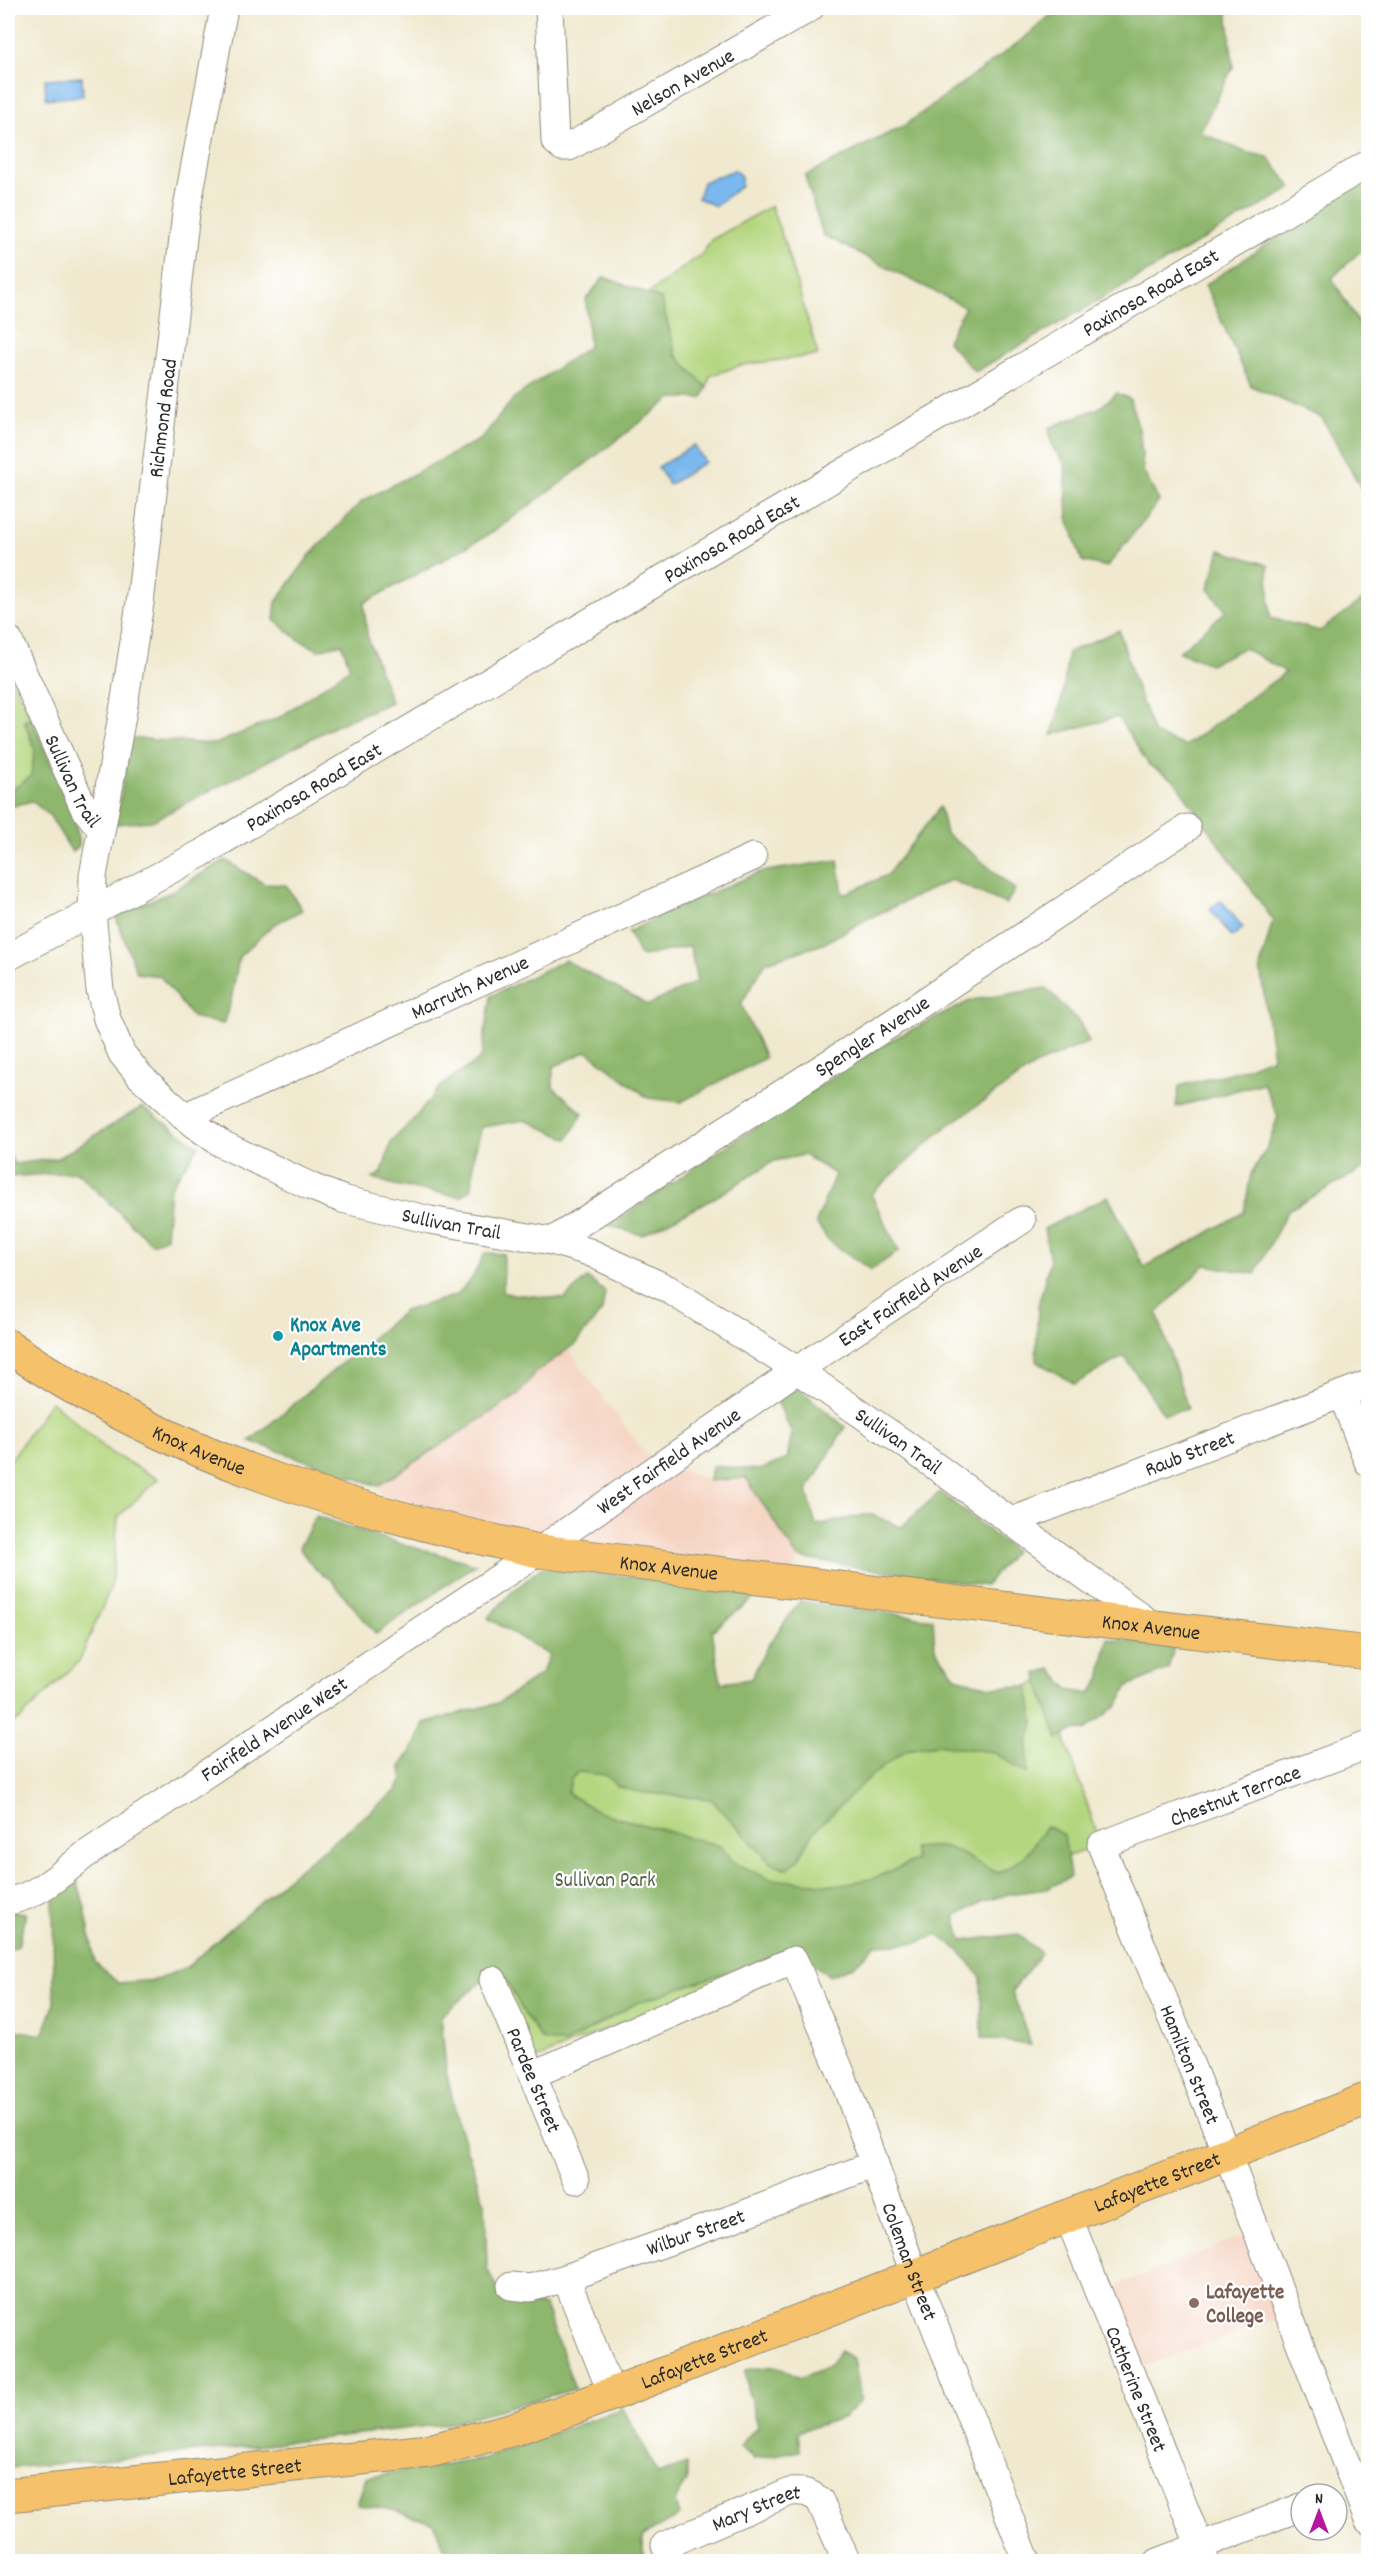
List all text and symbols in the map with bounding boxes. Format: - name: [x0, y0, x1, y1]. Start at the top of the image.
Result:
- street label: Nelson Avenue: [626, 43, 741, 126]
- street label: Paxinosa Road East: [1078, 243, 1226, 346]
- street label: Richmond Road: [143, 357, 187, 480]
- street label: Paxinosa Road East: [659, 489, 807, 593]
- street label: Sullivan Trail: [35, 731, 106, 835]
- street label: Paxinosa Road East: [241, 737, 389, 841]
- street label: Marruth Avenue: [407, 949, 535, 1029]
- street label: Spengler Avenue: [810, 990, 937, 1087]
- street label: Sullivan Trail: [398, 1202, 503, 1250]
- street label: East Fairfield Avenue: [833, 1238, 990, 1356]
- place label: Knox Ave Apartments: [290, 1312, 387, 1366]
- marker: Knox Ave Apartments: [271, 1329, 285, 1343]
- street label: West Fairfield Avenue: [592, 1402, 748, 1524]
- street label: Sullivan Trail: [848, 1402, 947, 1484]
- street label: Knox Avenue: [146, 1419, 249, 1485]
- street label: Raub Street: [1141, 1425, 1240, 1486]
- street label: Knox Avenue: [618, 1549, 719, 1591]
- street label: Knox Avenue: [1100, 1608, 1202, 1650]
- street label: Fairifeld Avenue West: [196, 1671, 355, 1791]
- street label: Chestnut Terrace: [1166, 1759, 1306, 1837]
- park label: Sullivan Park: [554, 1867, 656, 1897]
- street label: Hamilton Street: [1150, 2001, 1226, 2130]
- street label: Pardee Street: [496, 2024, 567, 2138]
- street label: Lafayette Street: [1090, 2146, 1226, 2223]
- street label: Coleman Street: [872, 2199, 943, 2326]
- street label: Wilbur Street: [643, 2203, 750, 2266]
- place label: Lafayette College: [1206, 2279, 1284, 2333]
- marker: Lafayette College: [1187, 2296, 1201, 2310]
- street label: Lafayette Street: [637, 2322, 773, 2399]
- street label: Catherine Street: [1095, 2322, 1173, 2458]
- street label: Lafayette Street: [167, 2452, 304, 2496]
- street label: Mary Street: [708, 2480, 801, 2541]
- north arrow: [1289, 2482, 1349, 2542]
- text: N: [1315, 2488, 1323, 2511]

